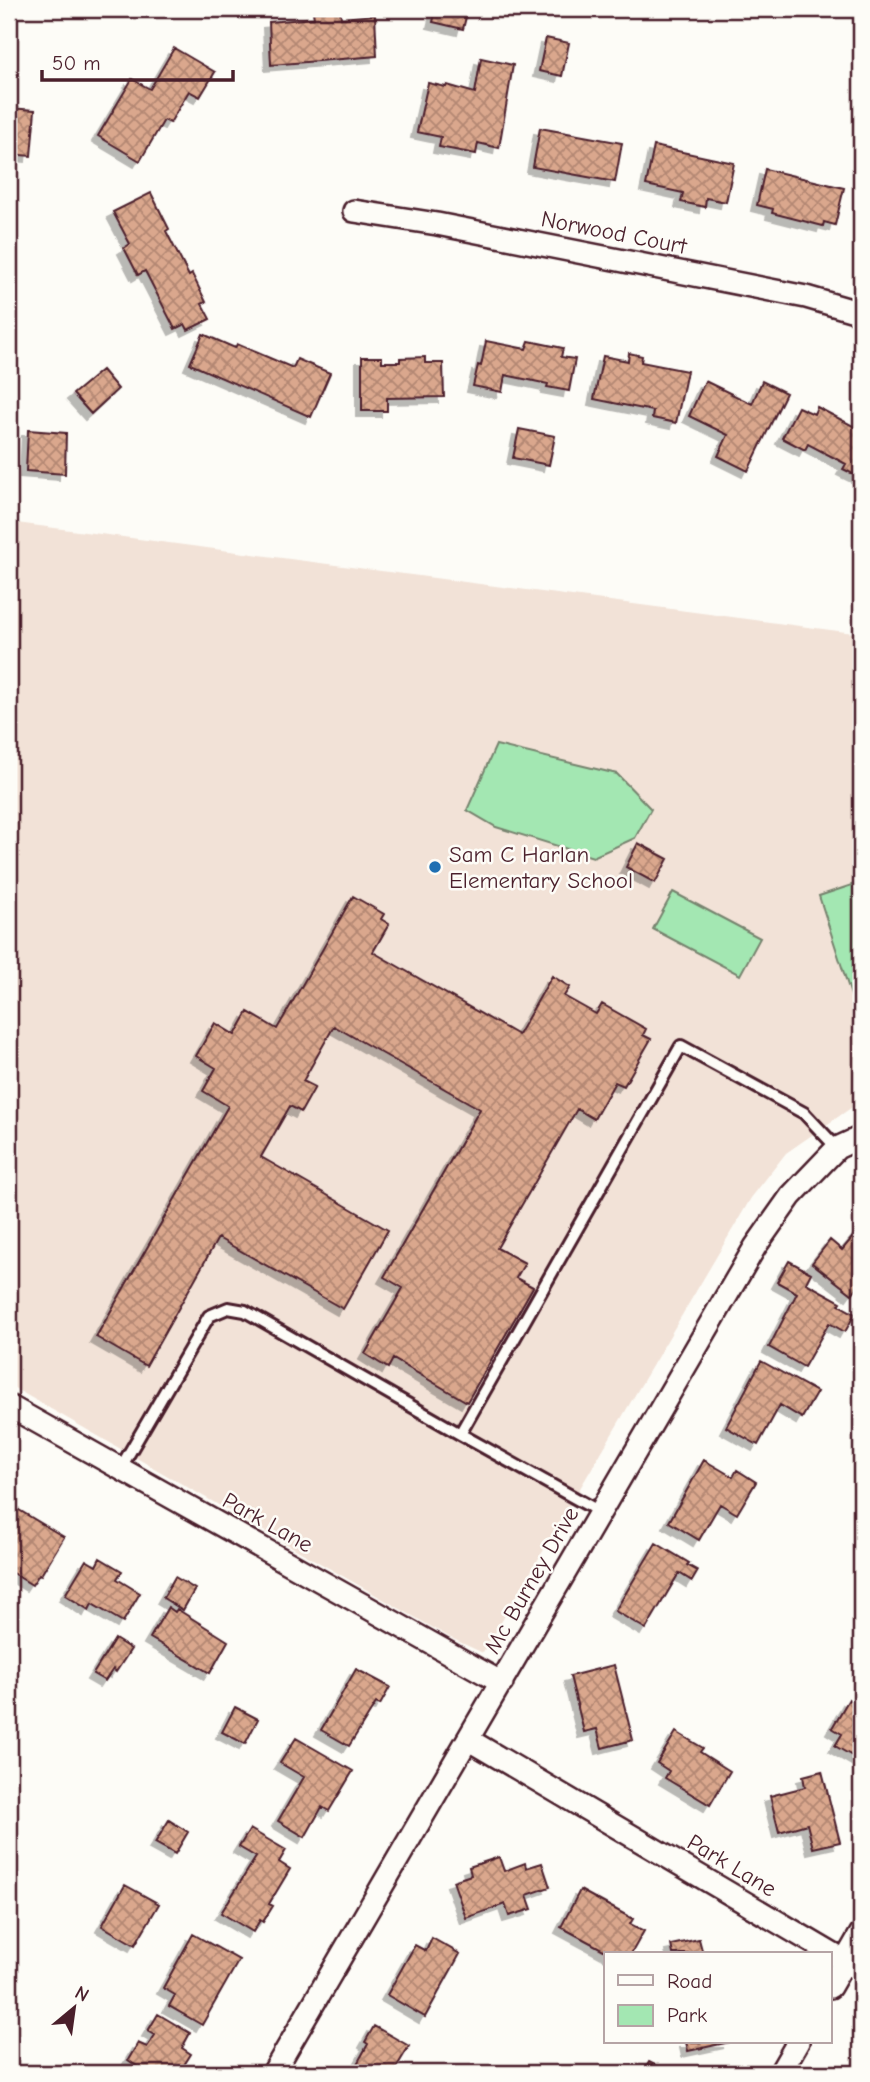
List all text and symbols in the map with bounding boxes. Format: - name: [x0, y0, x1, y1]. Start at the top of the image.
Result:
- scale bar: [42, 38, 233, 82]
- text: 50 m: [52, 51, 101, 75]
- street label: Norwood Court: [539, 205, 690, 260]
- place label: Sam C Harlan Elementary School: [449, 841, 633, 894]
- marker: Sam C Harlan Elementary School: [427, 859, 443, 875]
- street label: Park Lane: [218, 1487, 318, 1558]
- street label: Mc Burney Drive: [479, 1502, 584, 1658]
- street label: Park Lane: [682, 1828, 781, 1902]
- legend: [604, 1952, 832, 2044]
- text: Road: [667, 1969, 712, 1993]
- north arrow: [38, 1974, 108, 2044]
- text: N: [71, 1981, 93, 2007]
- text: Park: [667, 2003, 707, 2027]

